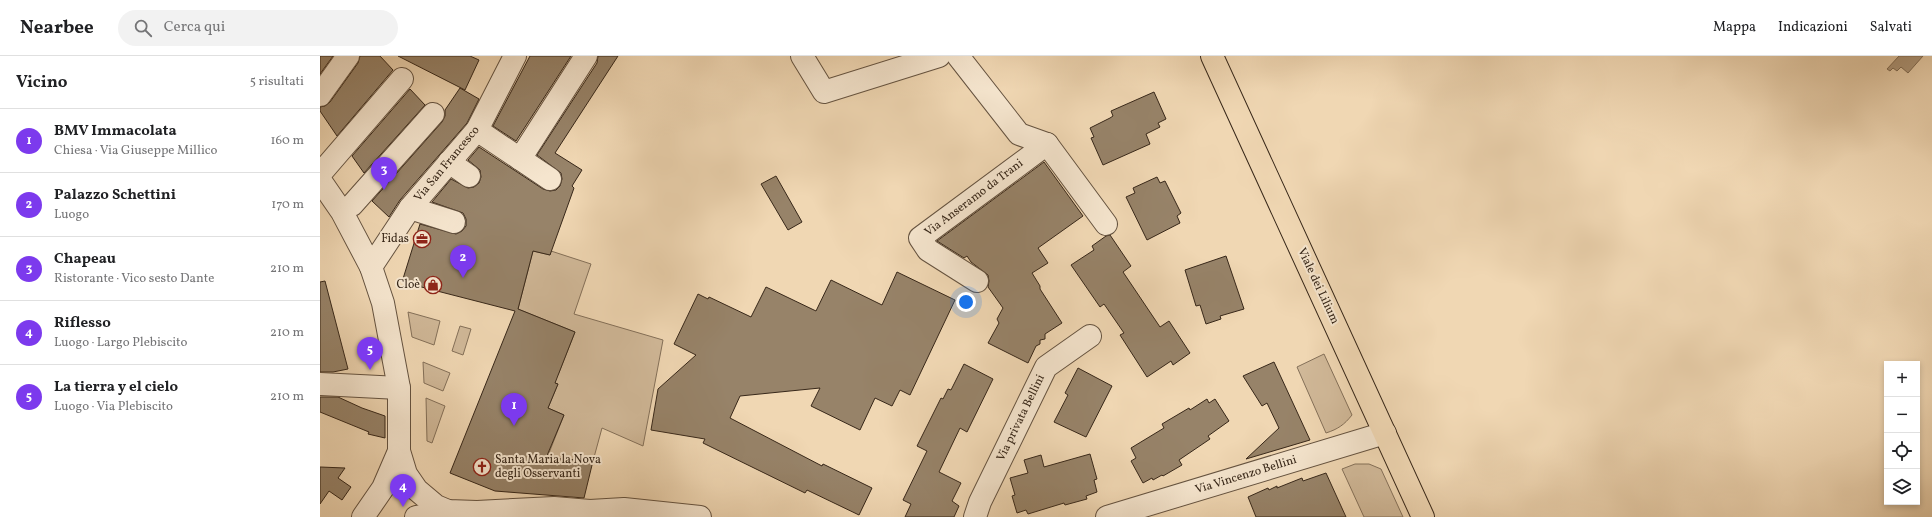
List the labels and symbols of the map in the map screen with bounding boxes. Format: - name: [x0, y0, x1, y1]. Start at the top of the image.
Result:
- street label: Via San Francesco: [411, 123, 483, 205]
- street label: Via Anseramo da Trani: [921, 155, 1027, 240]
- pin: 3: [371, 157, 397, 190]
- office icon: Fidas: [412, 229, 432, 249]
- place label: Fidas: [381, 231, 409, 247]
- pin: 2: [450, 245, 476, 278]
- street label: Viale dei Lilium: [1293, 245, 1343, 327]
- shop icon: Cloè: [423, 275, 443, 295]
- place label: Cloè: [397, 277, 420, 293]
- your location: [956, 292, 976, 312]
- pin: 5: [357, 337, 383, 370]
- street label: Via privata Bellini: [993, 372, 1049, 464]
- pin: 1: [501, 393, 527, 426]
- place label: Santa Maria la Nova degli Osservanti: [495, 452, 601, 482]
- street label: Via Vincenzo Bellini: [1193, 452, 1299, 498]
- church icon: Santa Maria la Nova degli Osservanti: [472, 457, 492, 477]
- pin: 4: [390, 474, 416, 507]

